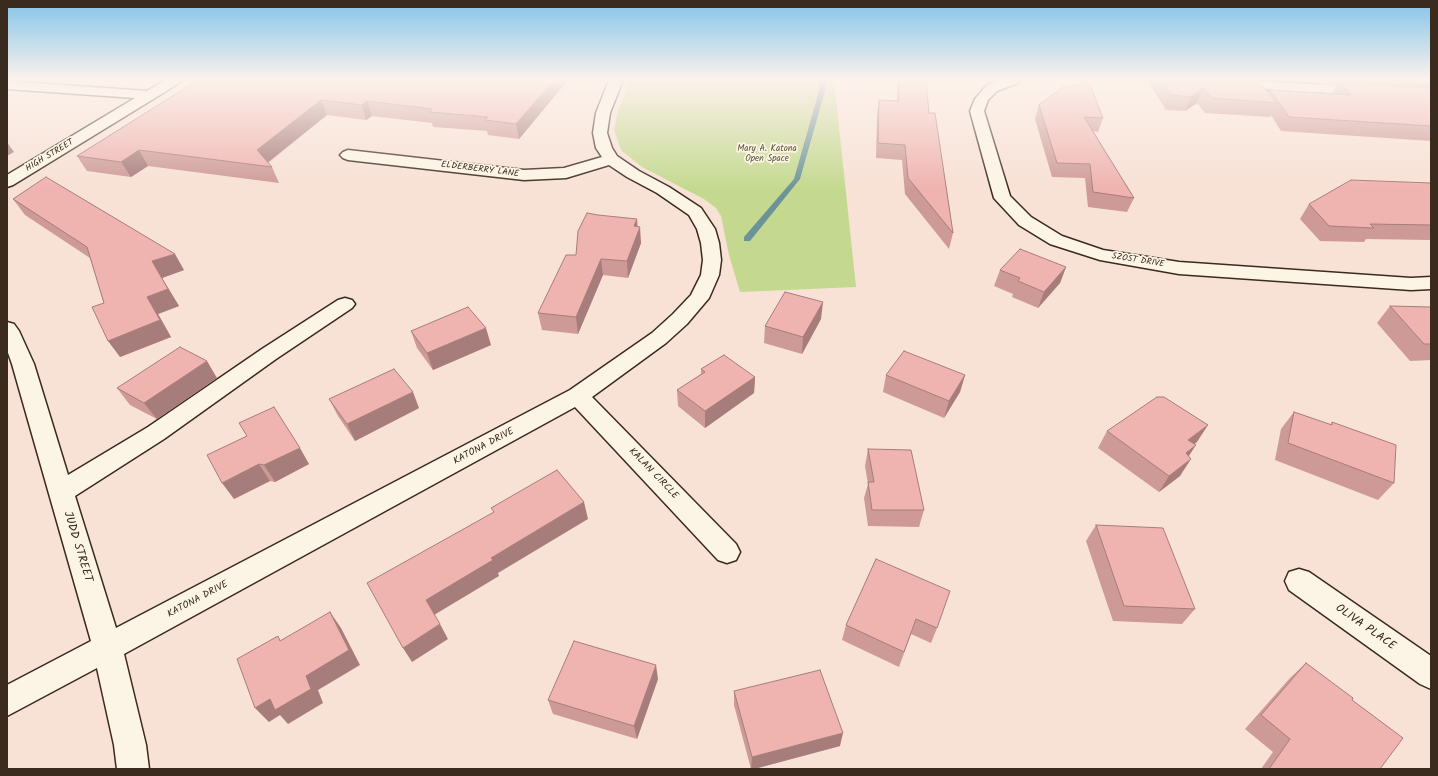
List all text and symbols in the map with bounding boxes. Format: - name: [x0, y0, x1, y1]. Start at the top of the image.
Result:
- street label: HIGH STREET: [24, 137, 76, 175]
- park label: Mary A. Katona Open Space: [737, 144, 797, 165]
- street label: ELDERBERRY LANE: [440, 160, 520, 180]
- street label: SZOST DRIVE: [1111, 252, 1165, 270]
- street label: KATONA DRIVE: [452, 426, 516, 468]
- street label: KALAN CIRCLE: [626, 446, 680, 502]
- street label: JUDD STREET: [59, 510, 95, 584]
- street label: KATONA DRIVE: [166, 579, 230, 621]
- street label: OLIVA PLACE: [1332, 602, 1398, 654]

